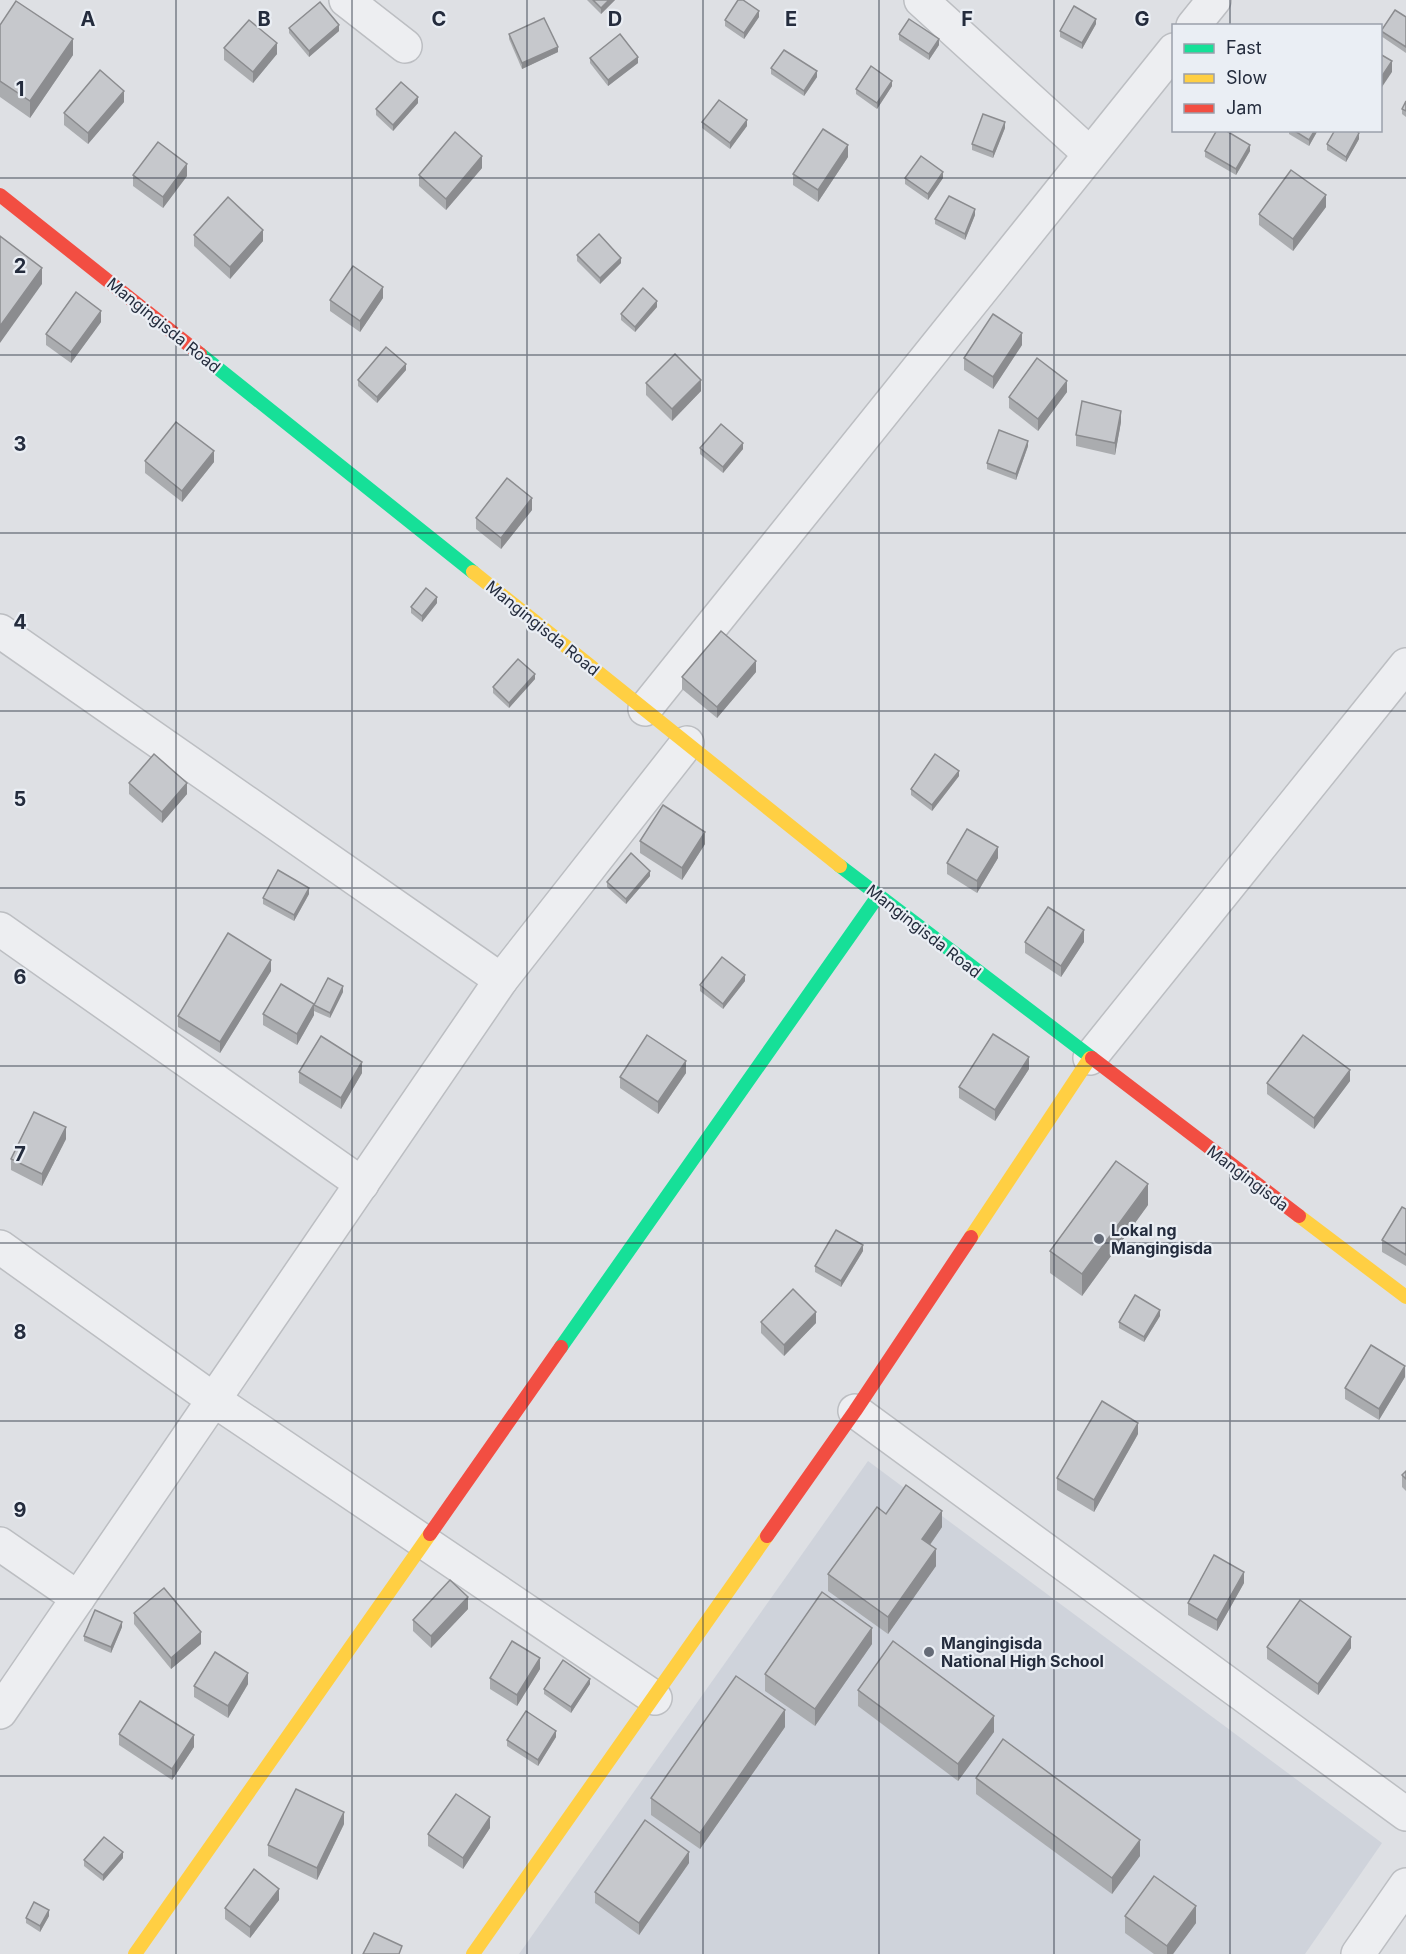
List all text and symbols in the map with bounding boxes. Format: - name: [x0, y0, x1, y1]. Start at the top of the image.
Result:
- text: A: [81, 7, 96, 31]
- text: B: [257, 7, 271, 31]
- text: C: [432, 7, 446, 31]
- text: D: [608, 7, 622, 31]
- text: E: [785, 7, 797, 31]
- text: F: [961, 7, 973, 31]
- text: G: [1134, 7, 1150, 31]
- legend: [1172, 24, 1382, 132]
- text: Fast: [1226, 37, 1262, 58]
- text: Slow: [1226, 67, 1267, 88]
- text: 1: [16, 77, 24, 101]
- text: Jam: [1226, 97, 1262, 118]
- text: 2: [14, 254, 26, 278]
- street label: Mangingisda Road: [103, 273, 225, 377]
- text: 3: [14, 432, 26, 456]
- street label: Mangingisda Road: [482, 576, 604, 680]
- text: 4: [13, 610, 27, 634]
- text: 5: [14, 787, 26, 811]
- street label: Mangingisda Road: [863, 880, 985, 982]
- text: 6: [14, 965, 27, 989]
- street label: Mangingisda: [1203, 1141, 1293, 1215]
- text: 7: [14, 1142, 26, 1166]
- place label: Lokal ng Mangingisda: [1111, 1220, 1212, 1258]
- marker: Lokal ng Mangingisda: [1092, 1232, 1106, 1246]
- text: 8: [13, 1320, 27, 1344]
- text: 9: [14, 1498, 27, 1522]
- place label: Mangingisda National High School: [941, 1633, 1104, 1671]
- marker: Mangingisda National High School: [922, 1645, 936, 1659]

